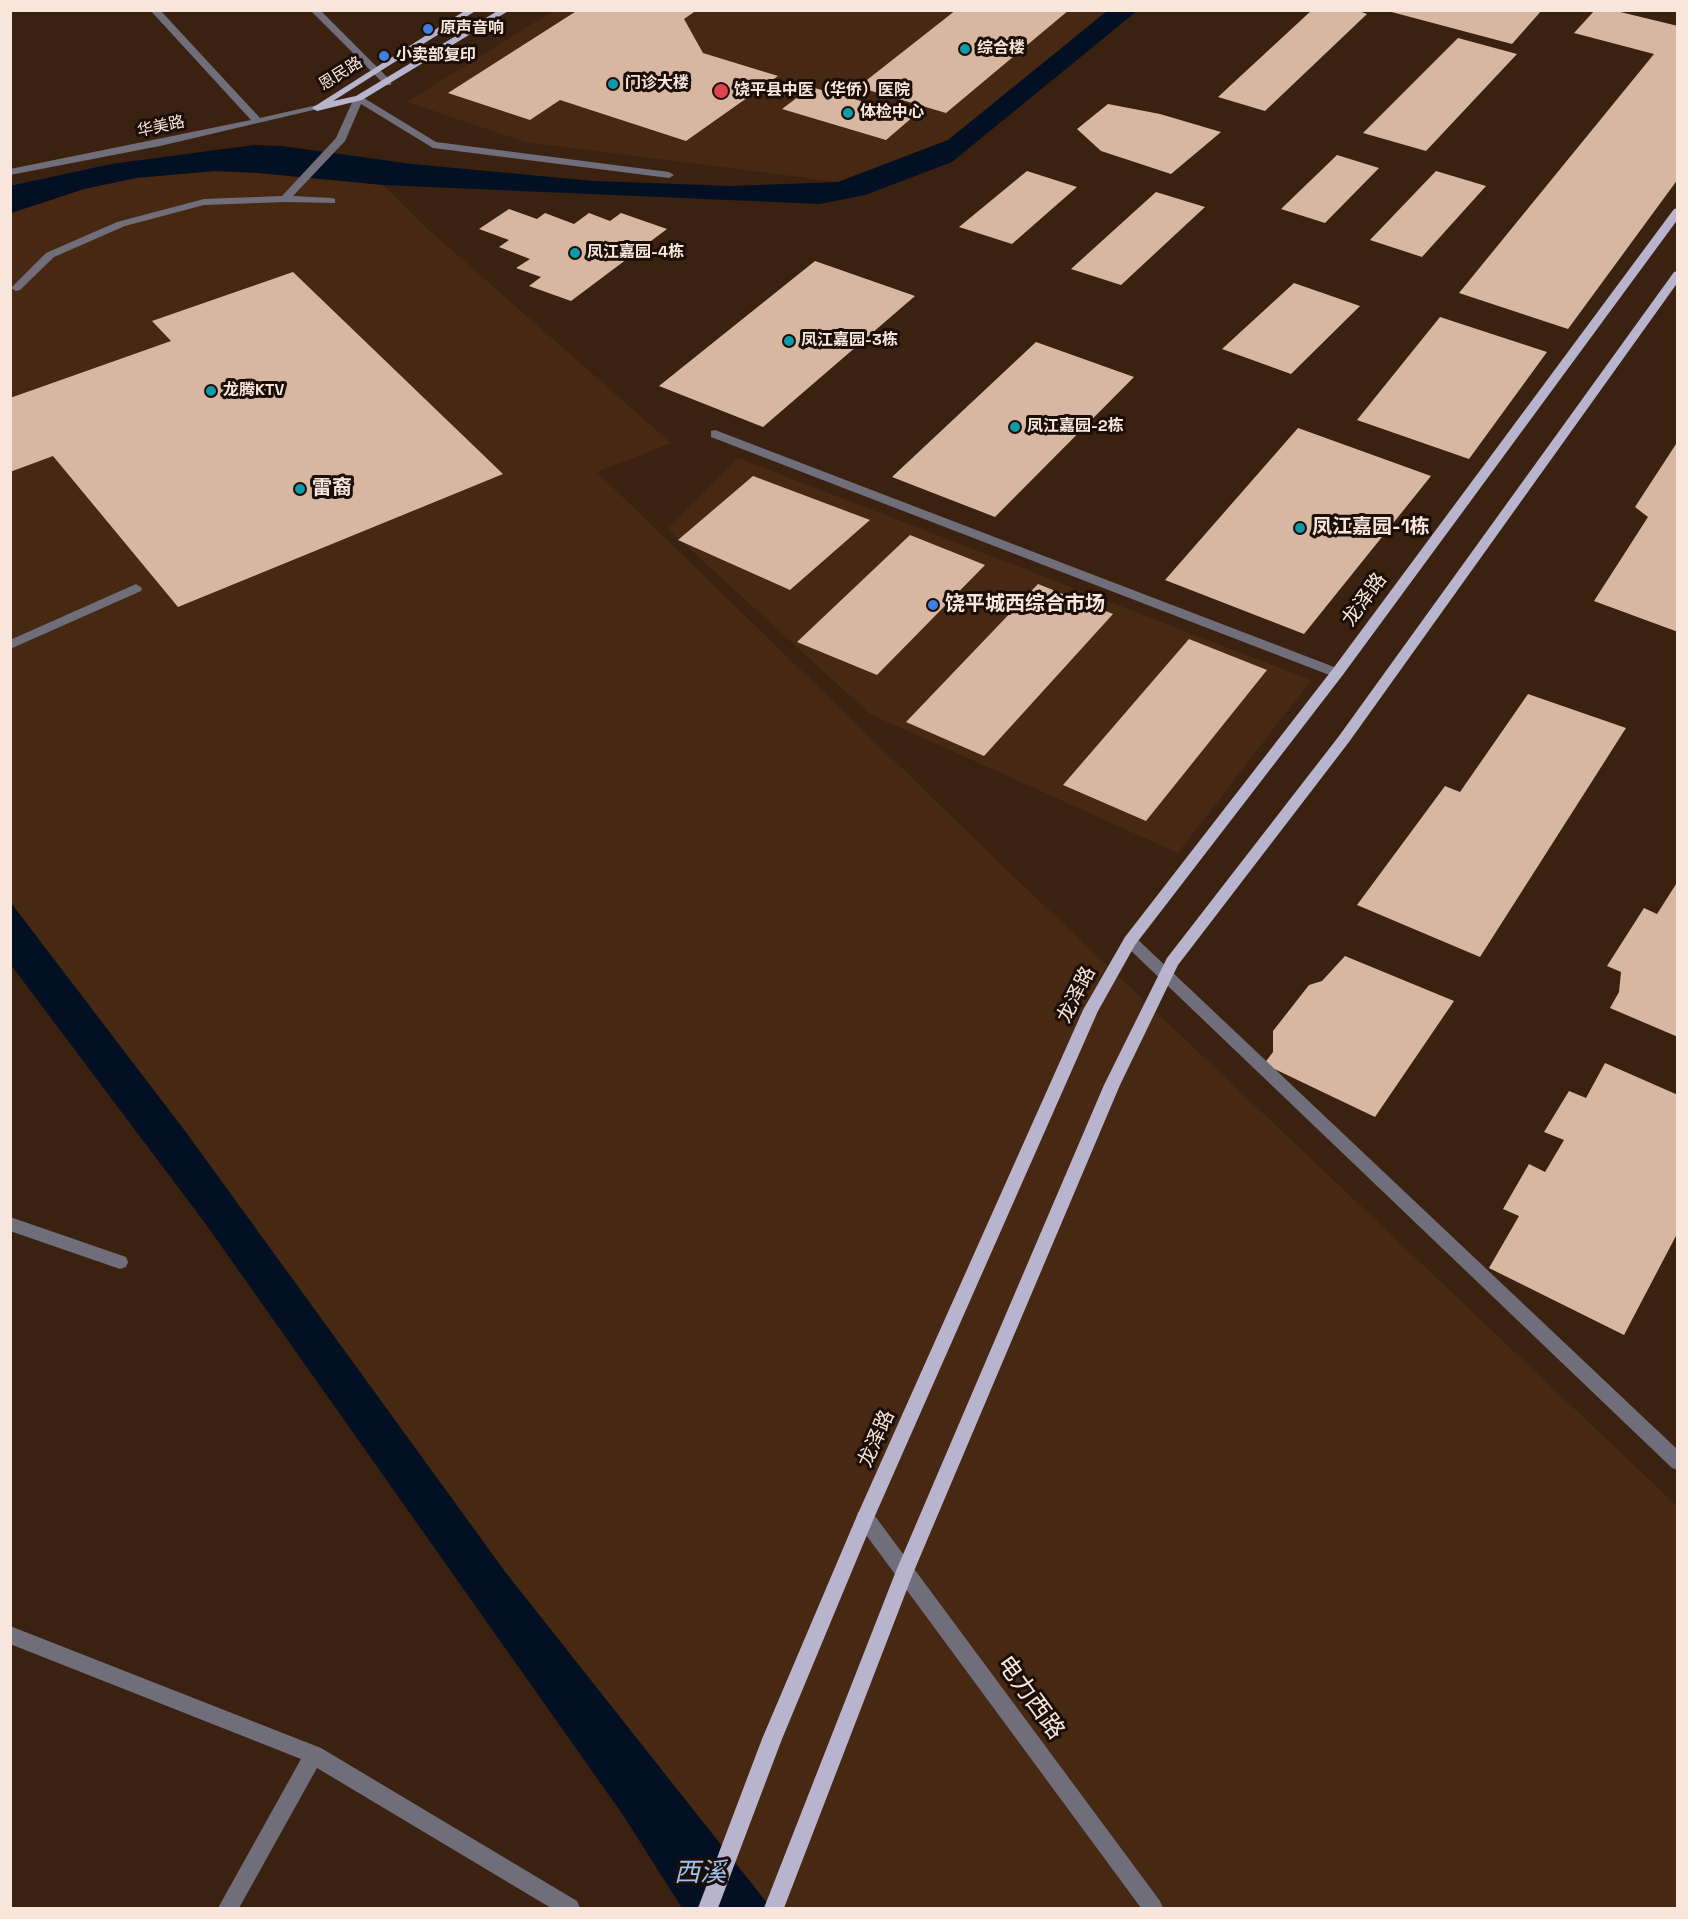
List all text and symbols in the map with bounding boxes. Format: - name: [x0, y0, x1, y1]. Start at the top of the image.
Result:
- place label: 原声音响: [440, 19, 504, 39]
- marker: 原声音响: [421, 22, 435, 36]
- place label: 综合楼: [977, 39, 1025, 59]
- marker: 综合楼: [958, 42, 972, 56]
- place label: 小卖部复印: [396, 46, 476, 66]
- marker: 小卖部复印: [377, 49, 391, 63]
- street label: 恩民路: [316, 53, 366, 95]
- place label: 门诊大楼: [625, 74, 689, 94]
- marker: 门诊大楼: [606, 77, 620, 91]
- place label: 饶平县中医（华侨）医院: [734, 81, 910, 101]
- marker: 饶平县中医（华侨）医院: [712, 82, 730, 100]
- place label: 体检中心: [860, 103, 924, 123]
- marker: 体检中心: [841, 106, 855, 120]
- street label: 华美路: [136, 113, 186, 141]
- place label: 凤江嘉园-4栋: [587, 243, 684, 263]
- marker: 凤江嘉园-4栋: [568, 246, 582, 260]
- place label: 凤江嘉园-3栋: [801, 331, 898, 351]
- marker: 凤江嘉园-3栋: [782, 334, 796, 348]
- place label: 龙腾KTV: [223, 381, 284, 401]
- marker: 龙腾KTV: [204, 384, 218, 398]
- place label: 凤江嘉园-2栋: [1027, 417, 1123, 437]
- marker: 凤江嘉园-2栋: [1008, 420, 1022, 434]
- place label: 雷裔: [312, 477, 352, 501]
- marker: 雷裔: [293, 482, 307, 496]
- place label: 凤江嘉园-1栋: [1312, 516, 1430, 540]
- marker: 凤江嘉园-1栋: [1293, 521, 1307, 535]
- street label: 龙泽路: [1338, 569, 1392, 631]
- place label: 饶平城西综合市场: [945, 593, 1105, 617]
- marker: 饶平城西综合市场: [926, 598, 940, 612]
- street label: 龙泽路: [1053, 963, 1101, 1027]
- street label: 龙泽路: [854, 1407, 900, 1471]
- street label: 电力西路: [990, 1651, 1070, 1745]
- water label: 西溪: [674, 1858, 726, 1890]

